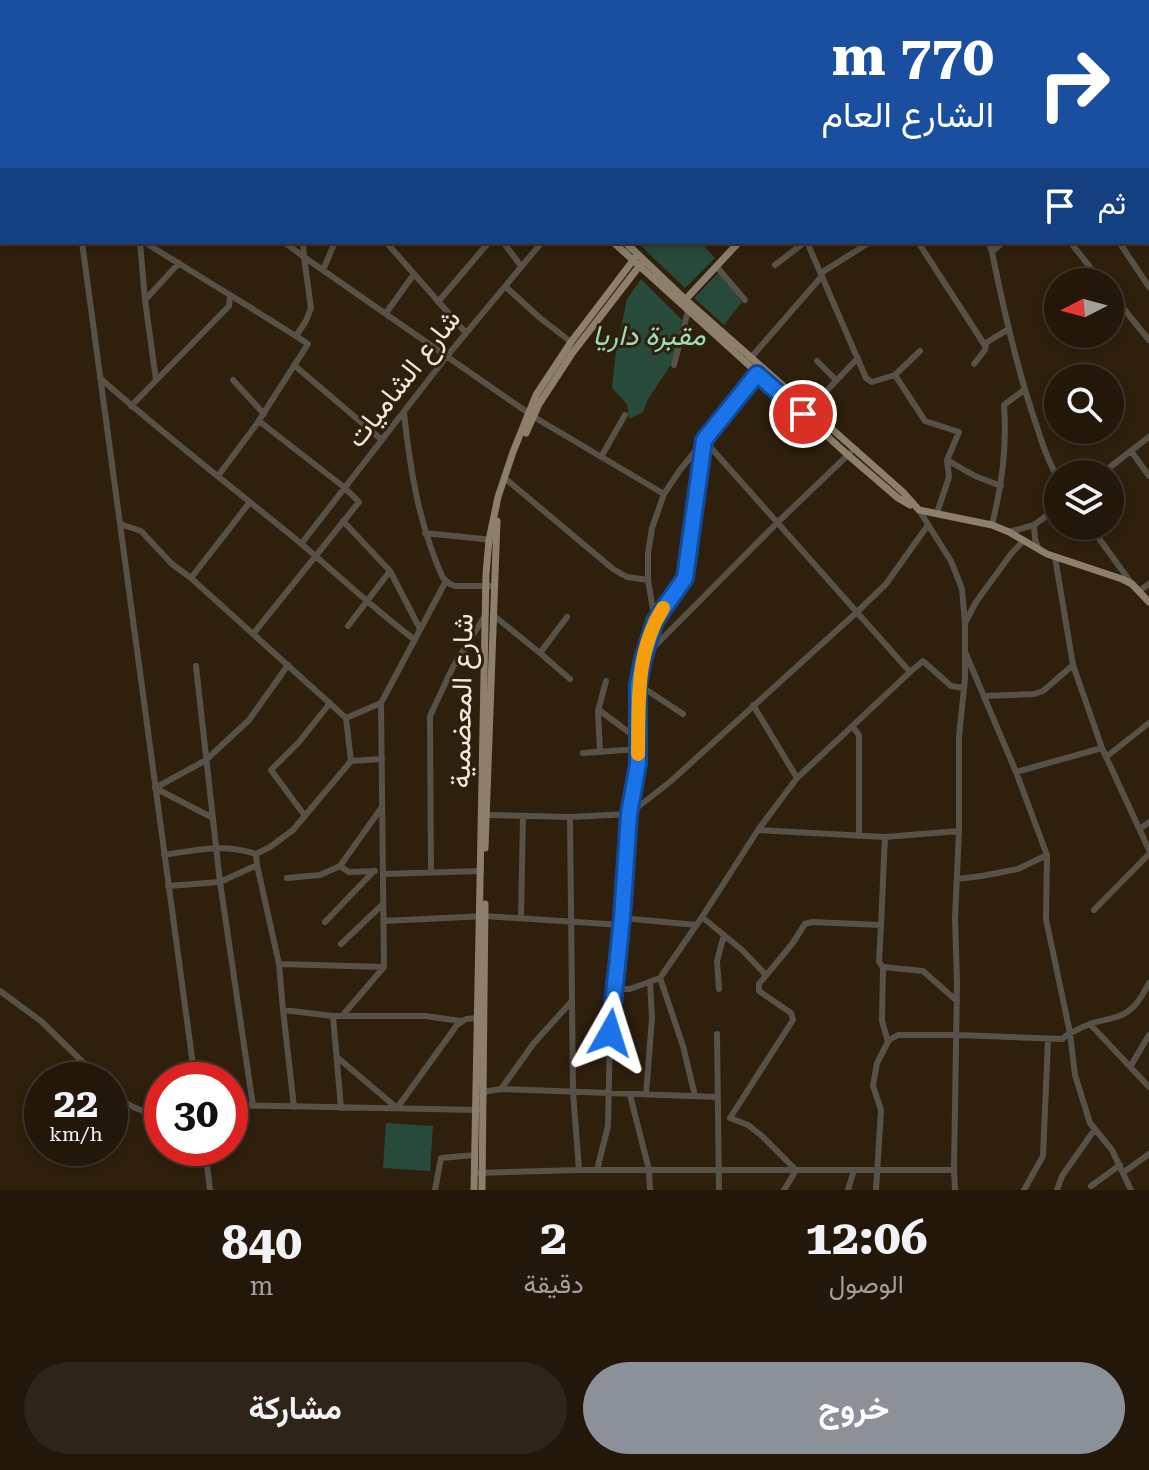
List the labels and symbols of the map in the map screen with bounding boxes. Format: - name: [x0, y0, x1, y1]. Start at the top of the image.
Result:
- north arrow: [1044, 268, 1124, 348]
- street label: شارع الشاميات: [339, 303, 469, 455]
- park label: مقبرة داريا: [593, 319, 706, 353]
- pin: [769, 380, 837, 448]
- street label: شارع المعضمية: [443, 613, 482, 789]
- position arrow: [568, 991, 652, 1075]
- speed limit sign: 30: [144, 1062, 248, 1166]

